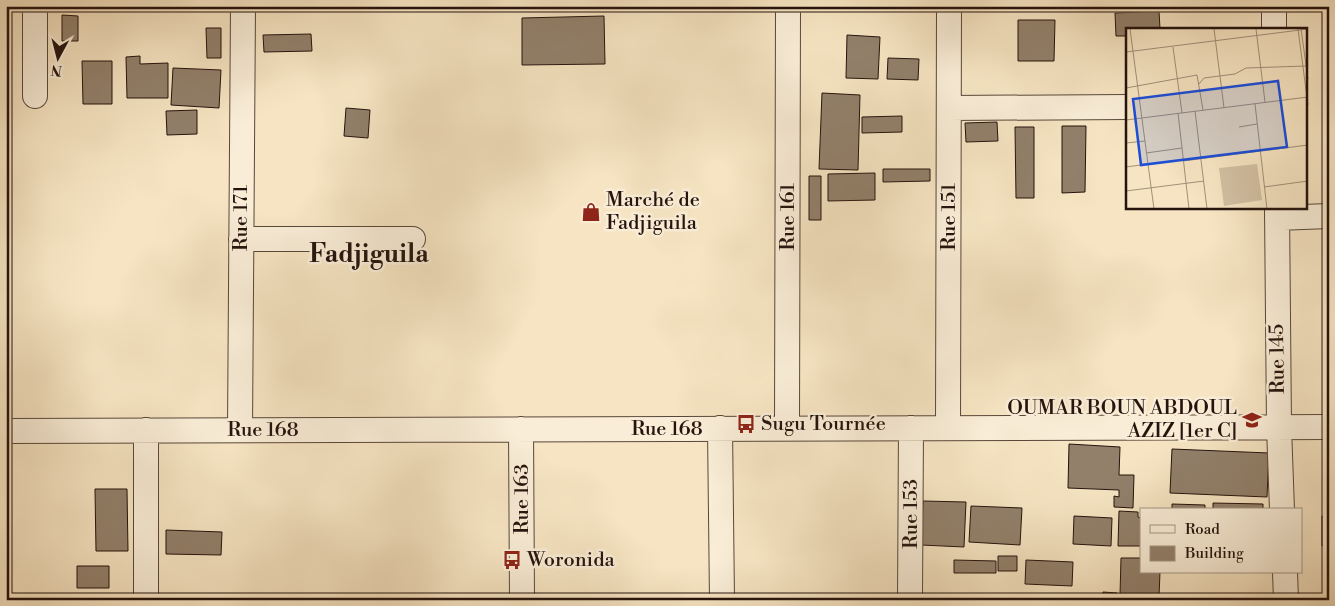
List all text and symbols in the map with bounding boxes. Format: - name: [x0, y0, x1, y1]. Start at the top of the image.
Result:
- inset map: [1126, 28, 1308, 209]
- north arrow: [32, 32, 82, 82]
- text: N: [50, 60, 63, 80]
- street label: Rue 161: [776, 183, 801, 251]
- street label: Rue 151: [937, 183, 962, 251]
- street label: Rue 171: [229, 184, 254, 251]
- place label: Marché de Fadjiguila: [606, 188, 700, 236]
- shop icon: Marché de Fadjiguila: [580, 201, 602, 223]
- district label: Fadjiguila: [309, 239, 429, 270]
- street label: Rue 145: [1265, 324, 1291, 394]
- place label: OUMAR BOUN ABDOUL AZIZ [1er C]: [1007, 396, 1237, 444]
- school or university icon: OUMAR BOUN ABDOUL AZIZ [1er C]: [1241, 409, 1263, 431]
- place label: Sugu Tournée: [761, 412, 886, 437]
- bus stop icon: Sugu Tournée: [735, 413, 757, 435]
- street label: Rue 168: [631, 417, 703, 442]
- street label: Rue 168: [227, 418, 299, 443]
- street label: Rue 163: [510, 464, 535, 534]
- street label: Rue 153: [899, 479, 924, 549]
- legend: [1140, 508, 1302, 574]
- text: Road: [1185, 520, 1220, 539]
- text: Building: [1184, 544, 1244, 563]
- place label: Woronida: [526, 548, 616, 573]
- bus stop icon: Woronida: [501, 549, 523, 571]

